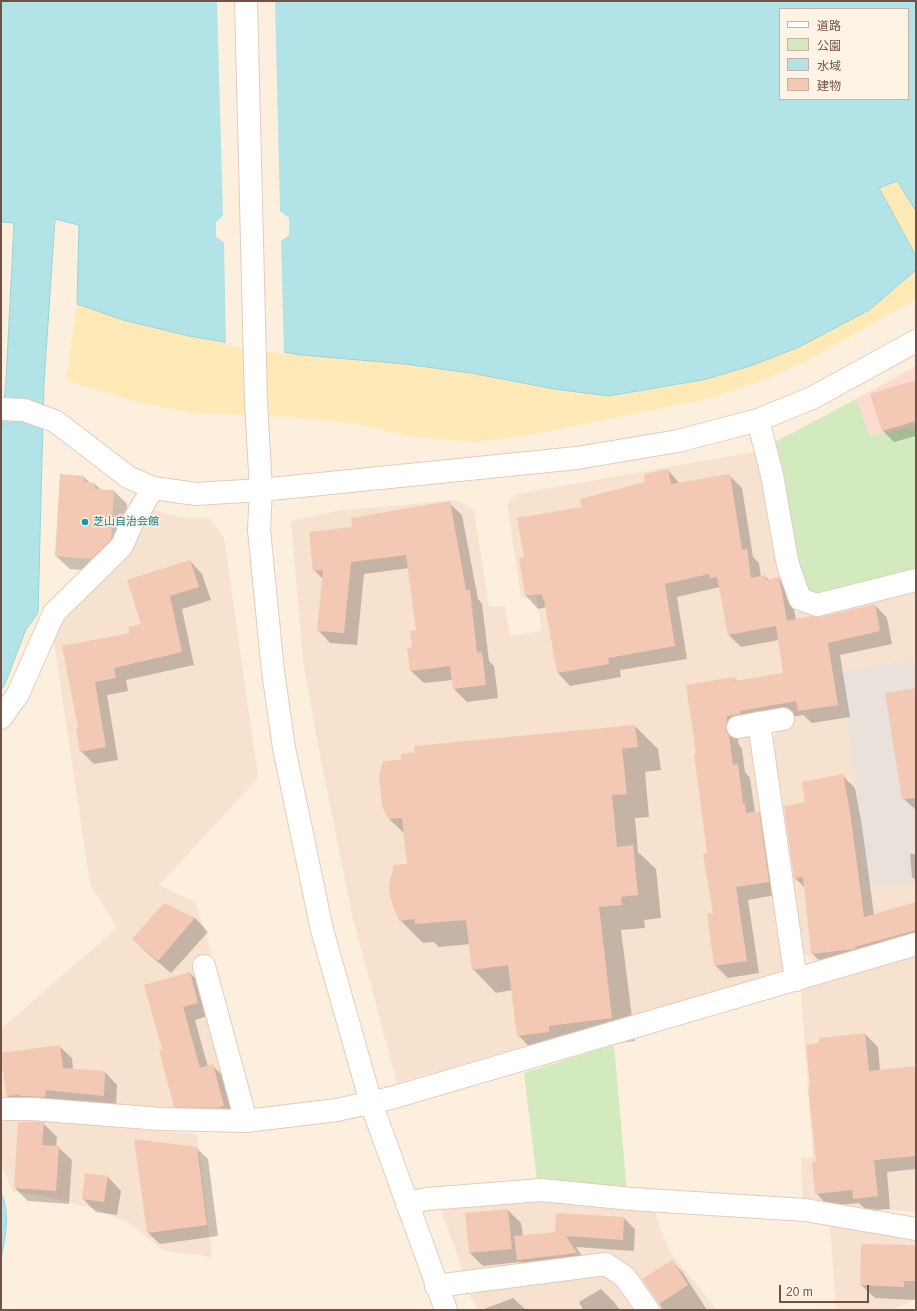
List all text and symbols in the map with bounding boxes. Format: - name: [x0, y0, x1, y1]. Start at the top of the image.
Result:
- legend: [779, 8, 909, 100]
- text: 道路: [817, 19, 841, 33]
- text: 公園: [817, 39, 841, 53]
- text: 水域: [817, 59, 841, 73]
- text: 建物: [817, 79, 841, 93]
- place label: 芝山自治会館: [93, 515, 159, 529]
- marker: 芝山自治会館: [80, 517, 90, 527]
- scale bar: [781, 1277, 871, 1303]
- text: 20 m: [786, 1285, 813, 1299]

